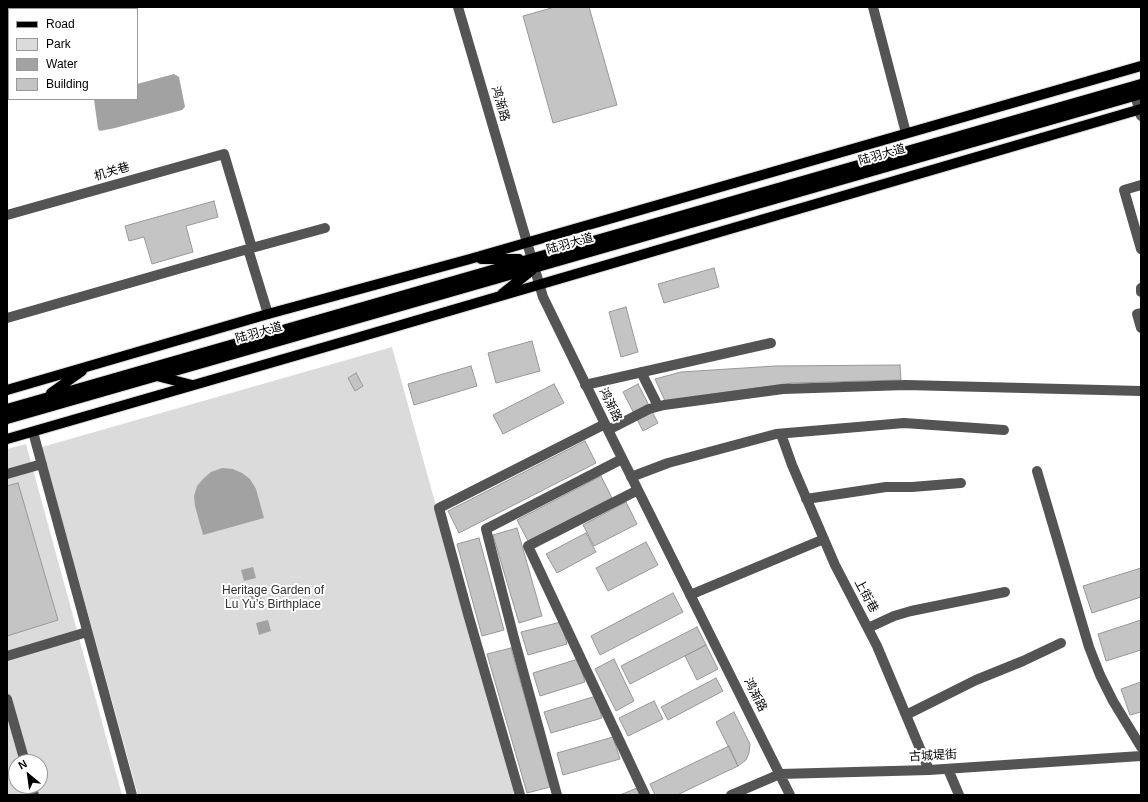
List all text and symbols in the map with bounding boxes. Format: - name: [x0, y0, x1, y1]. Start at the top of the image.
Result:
- legend: [8, 8, 138, 100]
- text: Road: [46, 17, 75, 31]
- text: Park: [46, 37, 71, 51]
- text: Water: [46, 57, 78, 71]
- text: Building: [46, 77, 89, 91]
- street label: 鸿渐路: [488, 85, 512, 123]
- street label: 陆羽大道: [857, 141, 907, 169]
- street label: 机关巷: [93, 160, 131, 184]
- street label: 陆羽大道: [545, 230, 595, 258]
- street label: 陆羽大道: [234, 319, 284, 347]
- street label: 鸿渐路: [596, 386, 624, 424]
- street label: 上街巷: [851, 577, 881, 615]
- park label: Heritage Garden of Lu Yu’s Birthplace: [222, 584, 324, 612]
- street label: 鸿渐路: [740, 676, 770, 714]
- street label: 古城堤街: [909, 748, 957, 764]
- north arrow: [8, 754, 48, 794]
- text: N: [16, 757, 29, 772]

